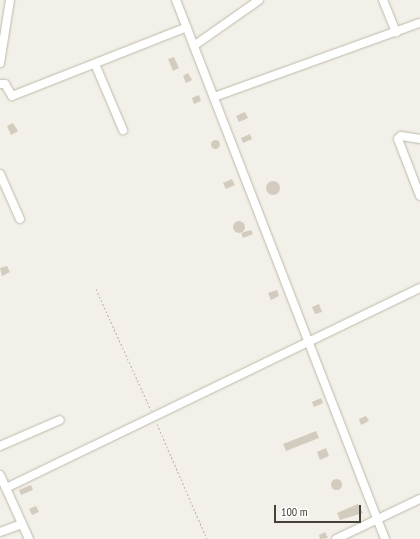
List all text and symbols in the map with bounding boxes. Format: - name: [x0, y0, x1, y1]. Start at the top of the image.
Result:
- scale bar: [276, 497, 363, 523]
- text: 100 m: [281, 504, 308, 519]

